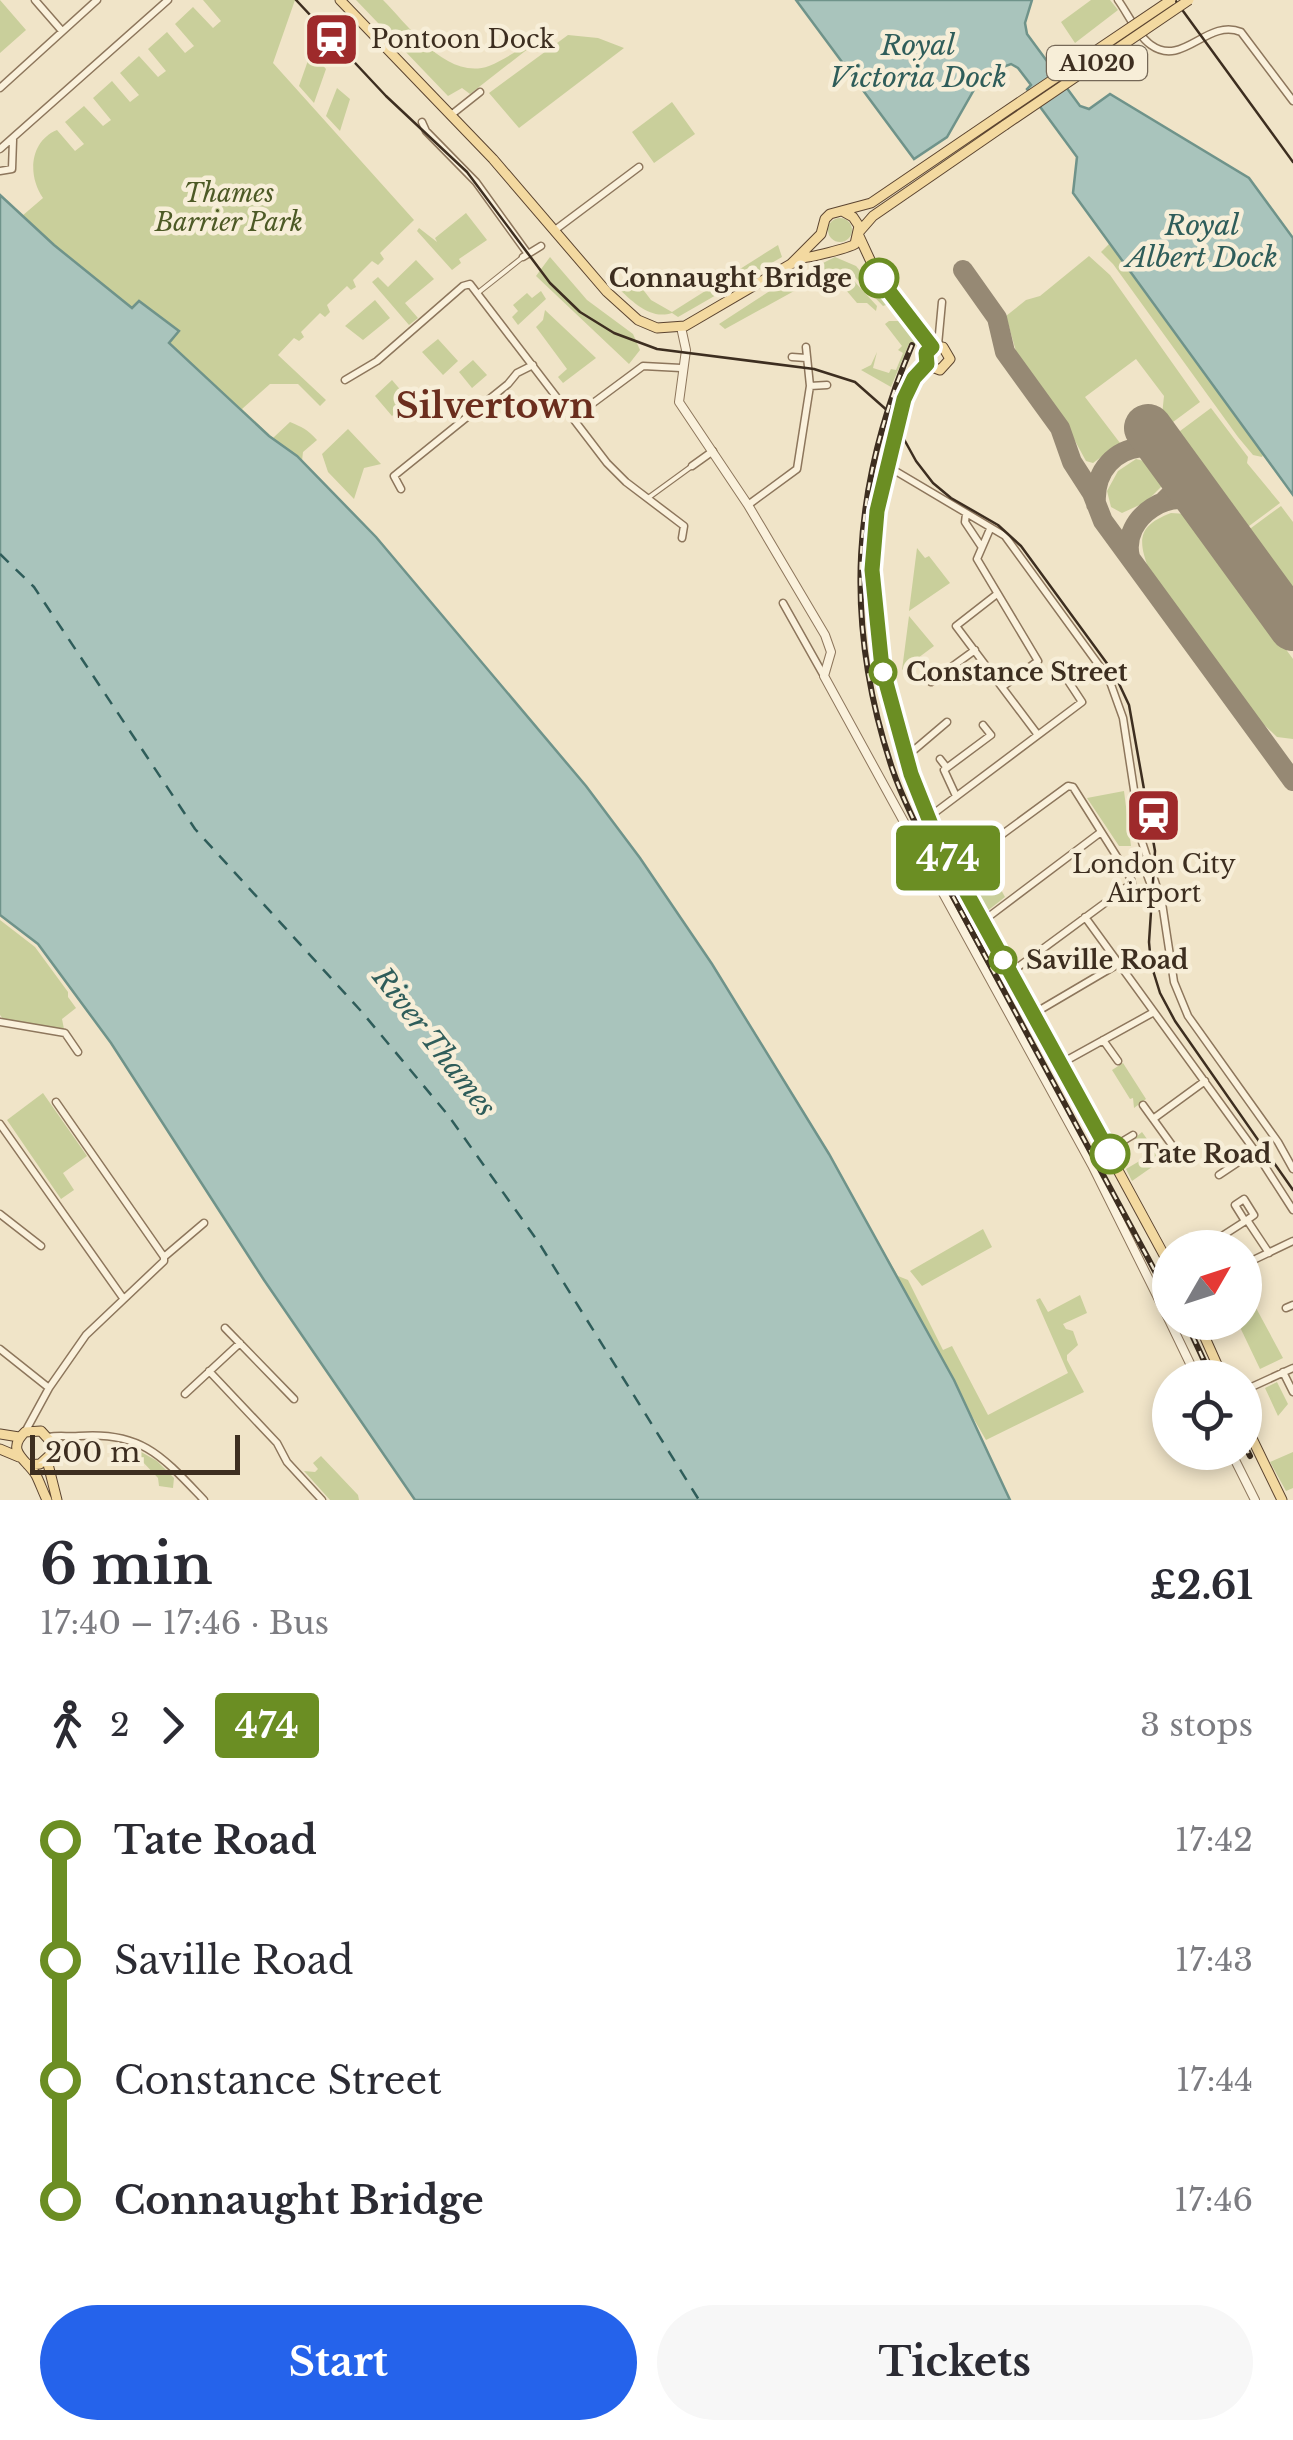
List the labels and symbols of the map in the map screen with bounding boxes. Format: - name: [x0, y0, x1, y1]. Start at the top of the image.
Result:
- station icon: Pontoon Dock: [302, 9, 362, 69]
- place label: Pontoon Dock: [371, 24, 555, 55]
- water label: Royal Victoria Dock: [829, 28, 1007, 95]
- road number: A1020: [1047, 46, 1147, 80]
- park label: Thames Barrier Park: [154, 178, 303, 238]
- water label: Royal Albert Dock: [1122, 208, 1278, 275]
- marker: Connaught Bridge: [860, 259, 898, 297]
- place label: Connaught Bridge: [609, 263, 852, 294]
- district label: Silvertown: [395, 384, 595, 427]
- place label: Constance Street: [906, 657, 1128, 688]
- marker: Constance Street: [870, 659, 896, 685]
- station icon: London City Airport: [1124, 785, 1184, 845]
- line badge: 474: [890, 826, 1006, 890]
- place label: London City Airport: [1072, 849, 1236, 909]
- place label: Saville Road: [1026, 945, 1188, 976]
- marker: Saville Road: [990, 947, 1016, 973]
- water label: River Thames: [364, 960, 503, 1124]
- marker: Tate Road: [1091, 1135, 1129, 1173]
- place label: Tate Road: [1138, 1139, 1271, 1170]
- north arrow: [1152, 1230, 1262, 1340]
- scale bar: [30, 1430, 240, 1474]

